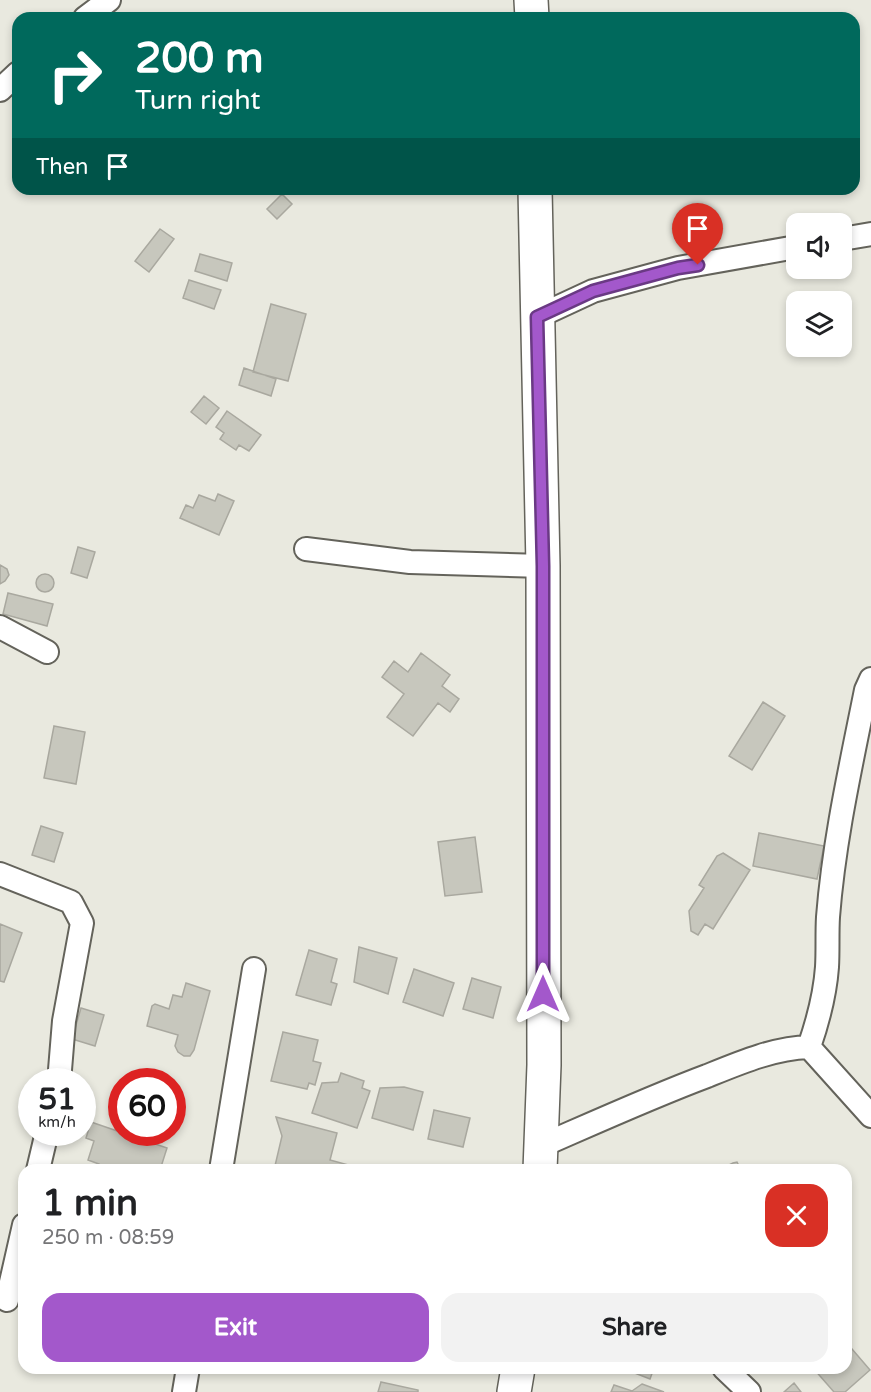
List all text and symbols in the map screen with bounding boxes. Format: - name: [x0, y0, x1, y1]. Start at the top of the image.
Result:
- text: 200 m: [135, 33, 264, 84]
- icon: right: [36, 36, 114, 114]
- text: Turn right: [135, 84, 261, 117]
- icon: arrive: [101, 150, 134, 183]
- text: Then: [36, 154, 89, 180]
- pin: [672, 203, 723, 265]
- icon: arrive: [681, 212, 714, 245]
- map controls: [786, 213, 852, 357]
- button: sound: [786, 213, 852, 279]
- button: layers: [786, 291, 852, 357]
- position arrow: [511, 962, 575, 1026]
- speed limit sign: 60: [108, 1068, 186, 1146]
- text: 51: [38, 1081, 76, 1118]
- text: km/h: [38, 1113, 76, 1131]
- text: 1 min: [42, 1182, 138, 1225]
- button: close: [765, 1184, 828, 1247]
- text: 250 m · 08:59: [42, 1226, 174, 1250]
- button: Exit: [42, 1293, 429, 1362]
- button: Share: [441, 1293, 828, 1362]

